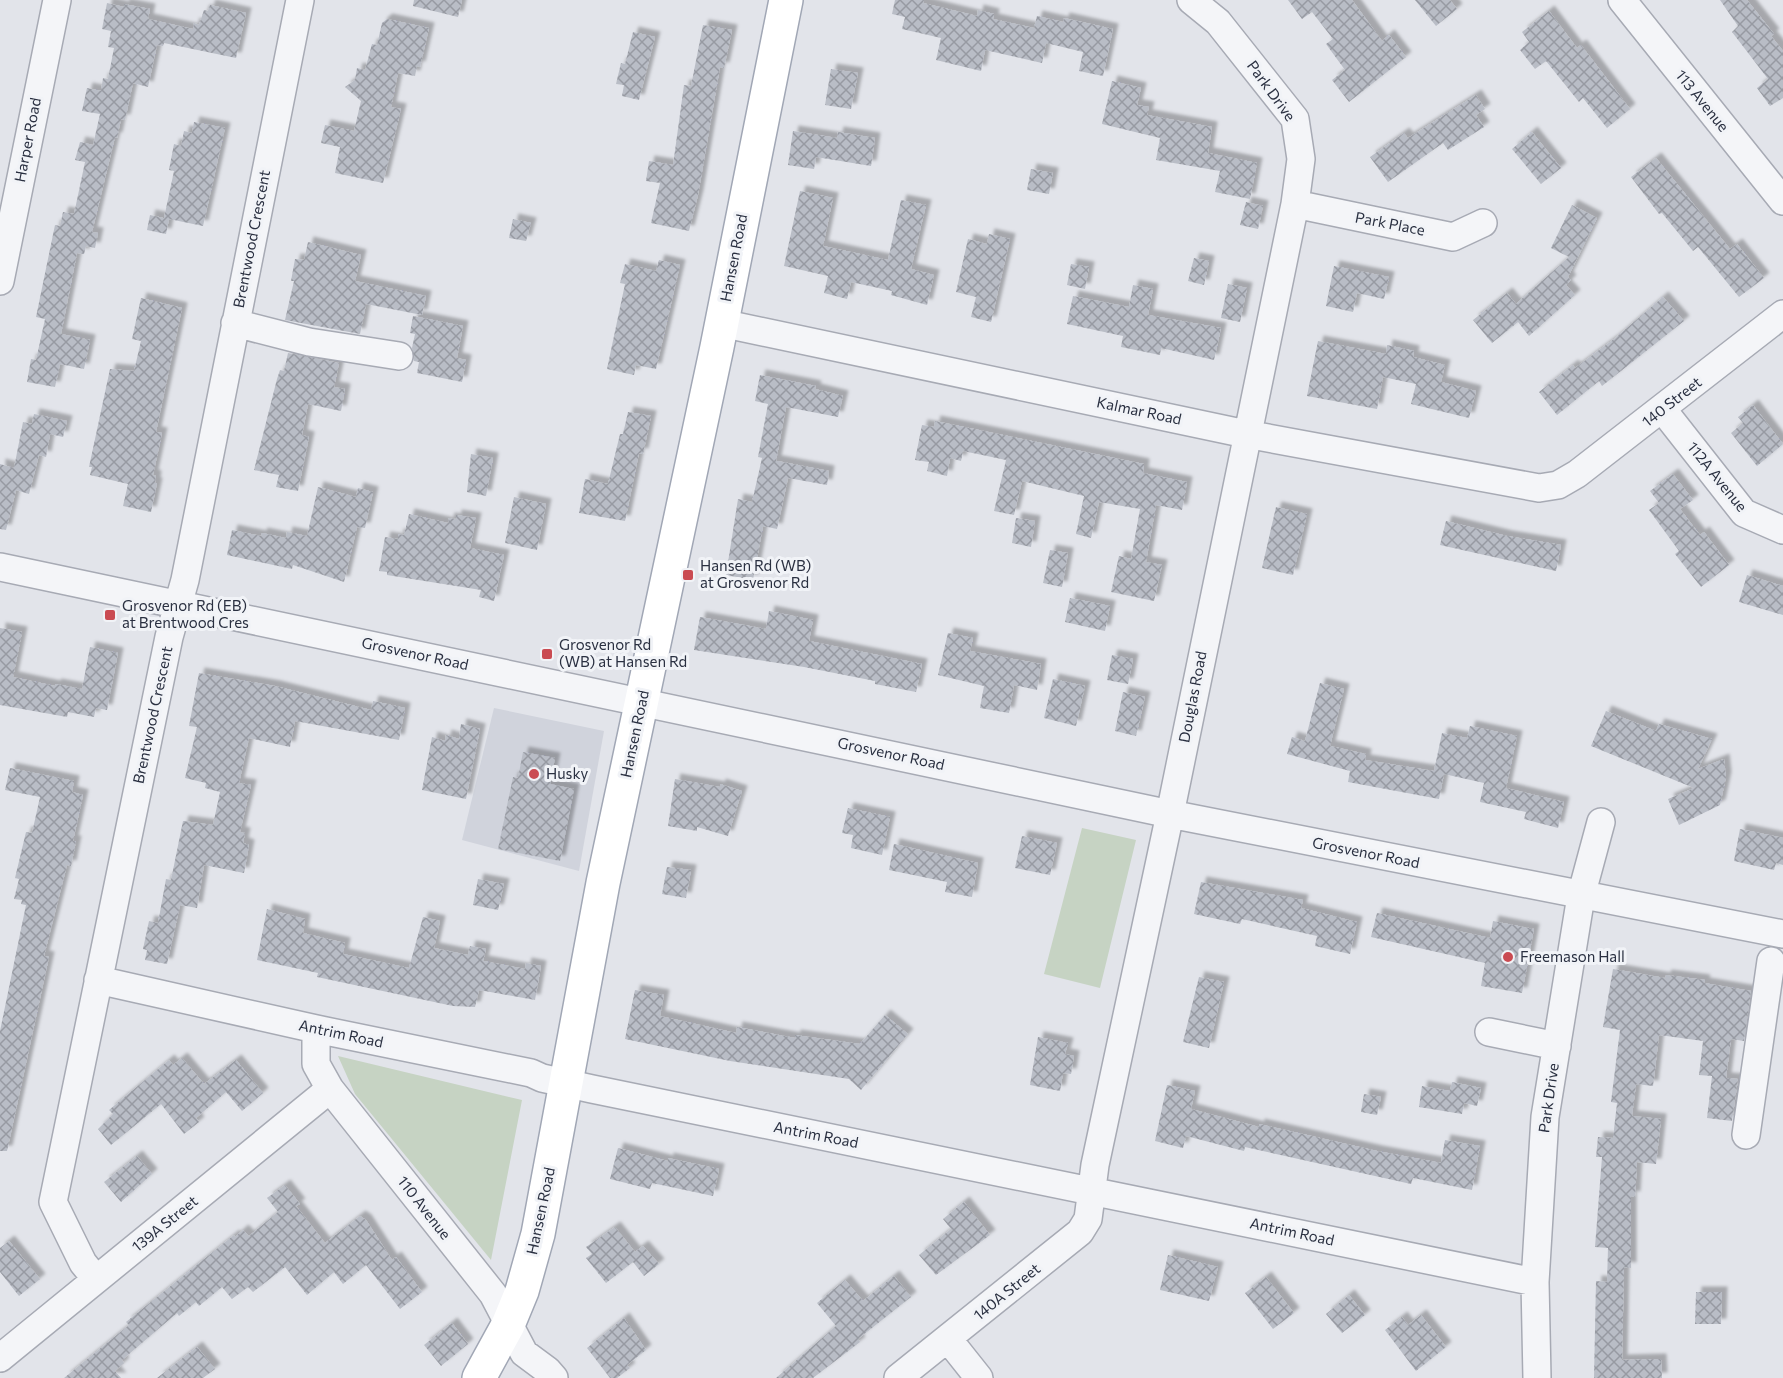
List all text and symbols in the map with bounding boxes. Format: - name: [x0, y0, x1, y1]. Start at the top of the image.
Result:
- street label: Park Drive: [1244, 57, 1300, 124]
- street label: 113 Avenue: [1672, 66, 1733, 135]
- street label: Harper Road: [10, 96, 44, 184]
- street label: Brentwood Crescent: [229, 168, 273, 309]
- street label: Park Place: [1354, 207, 1427, 239]
- street label: Hansen Road: [716, 212, 750, 303]
- street label: 140 Street: [1638, 372, 1705, 430]
- street label: Kalmar Road: [1095, 392, 1183, 428]
- street label: 112A Avenue: [1684, 438, 1751, 515]
- place label: Hansen Rd (WB) at Grosvenor Rd: [700, 556, 811, 591]
- marker: Hansen Rd (WB) at Grosvenor Rd: [681, 568, 695, 582]
- place label: Grosvenor Rd (EB) at Brentwood Cres: [122, 596, 249, 631]
- marker: Grosvenor Rd (EB) at Brentwood Cres: [103, 608, 117, 622]
- street label: Grosvenor Road: [360, 633, 470, 673]
- place label: Grosvenor Rd (WB) at Hansen Rd: [559, 635, 687, 670]
- street label: Brentwood Crescent: [129, 644, 175, 785]
- marker: Grosvenor Rd (WB) at Hansen Rd: [540, 647, 554, 661]
- street label: Douglas Road: [1174, 649, 1210, 744]
- street label: Hansen Road: [616, 688, 652, 779]
- street label: Grosvenor Road: [836, 733, 946, 773]
- place label: Husky: [546, 764, 589, 782]
- marker: Husky: [527, 767, 541, 781]
- street label: Grosvenor Road: [1311, 833, 1421, 871]
- place label: Freemason Hall: [1520, 947, 1625, 965]
- marker: Freemason Hall: [1501, 950, 1515, 964]
- street label: Antrim Road: [297, 1015, 385, 1051]
- street label: Park Drive: [1534, 1062, 1562, 1134]
- street label: Antrim Road: [772, 1117, 860, 1151]
- street label: Hansen Road: [522, 1165, 558, 1256]
- street label: 110 Avenue: [394, 1172, 455, 1243]
- street label: 139A Street: [128, 1191, 201, 1255]
- street label: Antrim Road: [1248, 1213, 1336, 1249]
- street label: 140A Street: [969, 1259, 1043, 1324]

